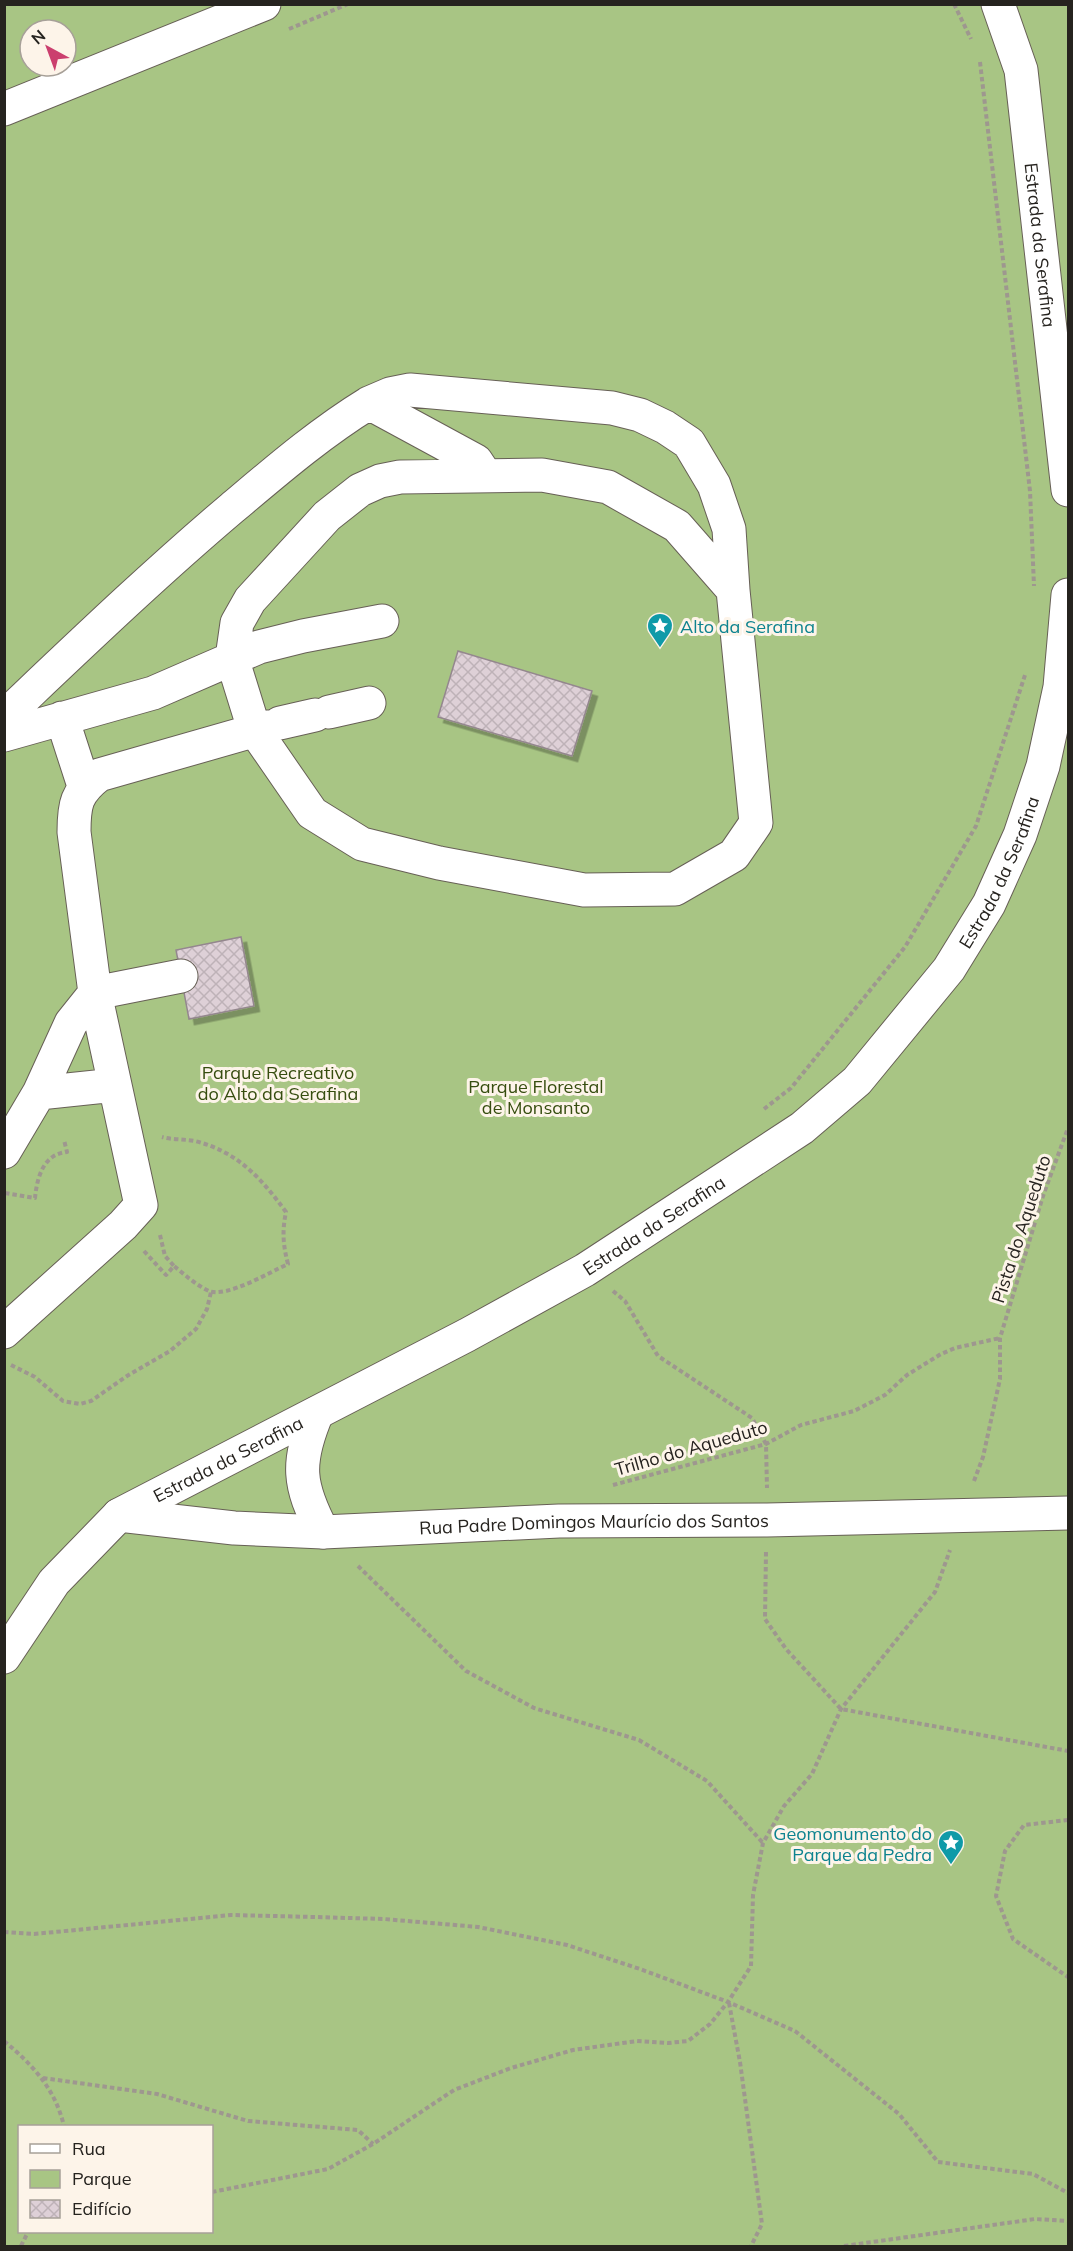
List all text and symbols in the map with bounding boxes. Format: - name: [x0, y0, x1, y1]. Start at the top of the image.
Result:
- north arrow: [18, 18, 78, 78]
- text: N: [27, 25, 49, 48]
- street label: Estrada da Serafina: [1020, 161, 1061, 329]
- place icon: Alto da Serafina: [645, 611, 675, 649]
- place label: Alto da Serafina: [680, 615, 815, 638]
- street label: Estrada da Serafina: [953, 793, 1044, 952]
- park label: Parque Recreativo do Alto da Serafina: [198, 1061, 358, 1105]
- park label: Parque Florestal de Monsanto: [468, 1075, 604, 1119]
- street label: Pista do Aqueduto: [986, 1152, 1056, 1306]
- street label: Estrada da Serafina: [578, 1170, 729, 1280]
- street label: Estrada da Serafina: [149, 1410, 307, 1507]
- street label: Trilho do Aqueduto: [612, 1415, 770, 1481]
- street label: Rua Padre Domingos Maurício dos Santos: [419, 1508, 769, 1539]
- place label: Geomonumento do Parque da Pedra: [773, 1822, 932, 1866]
- place icon: Geomonumento do Parque da Pedra: [936, 1828, 966, 1866]
- legend: [18, 2125, 213, 2233]
- text: Rua: [72, 2137, 106, 2160]
- text: Parque: [72, 2167, 131, 2190]
- text: Edifício: [72, 2197, 131, 2220]

